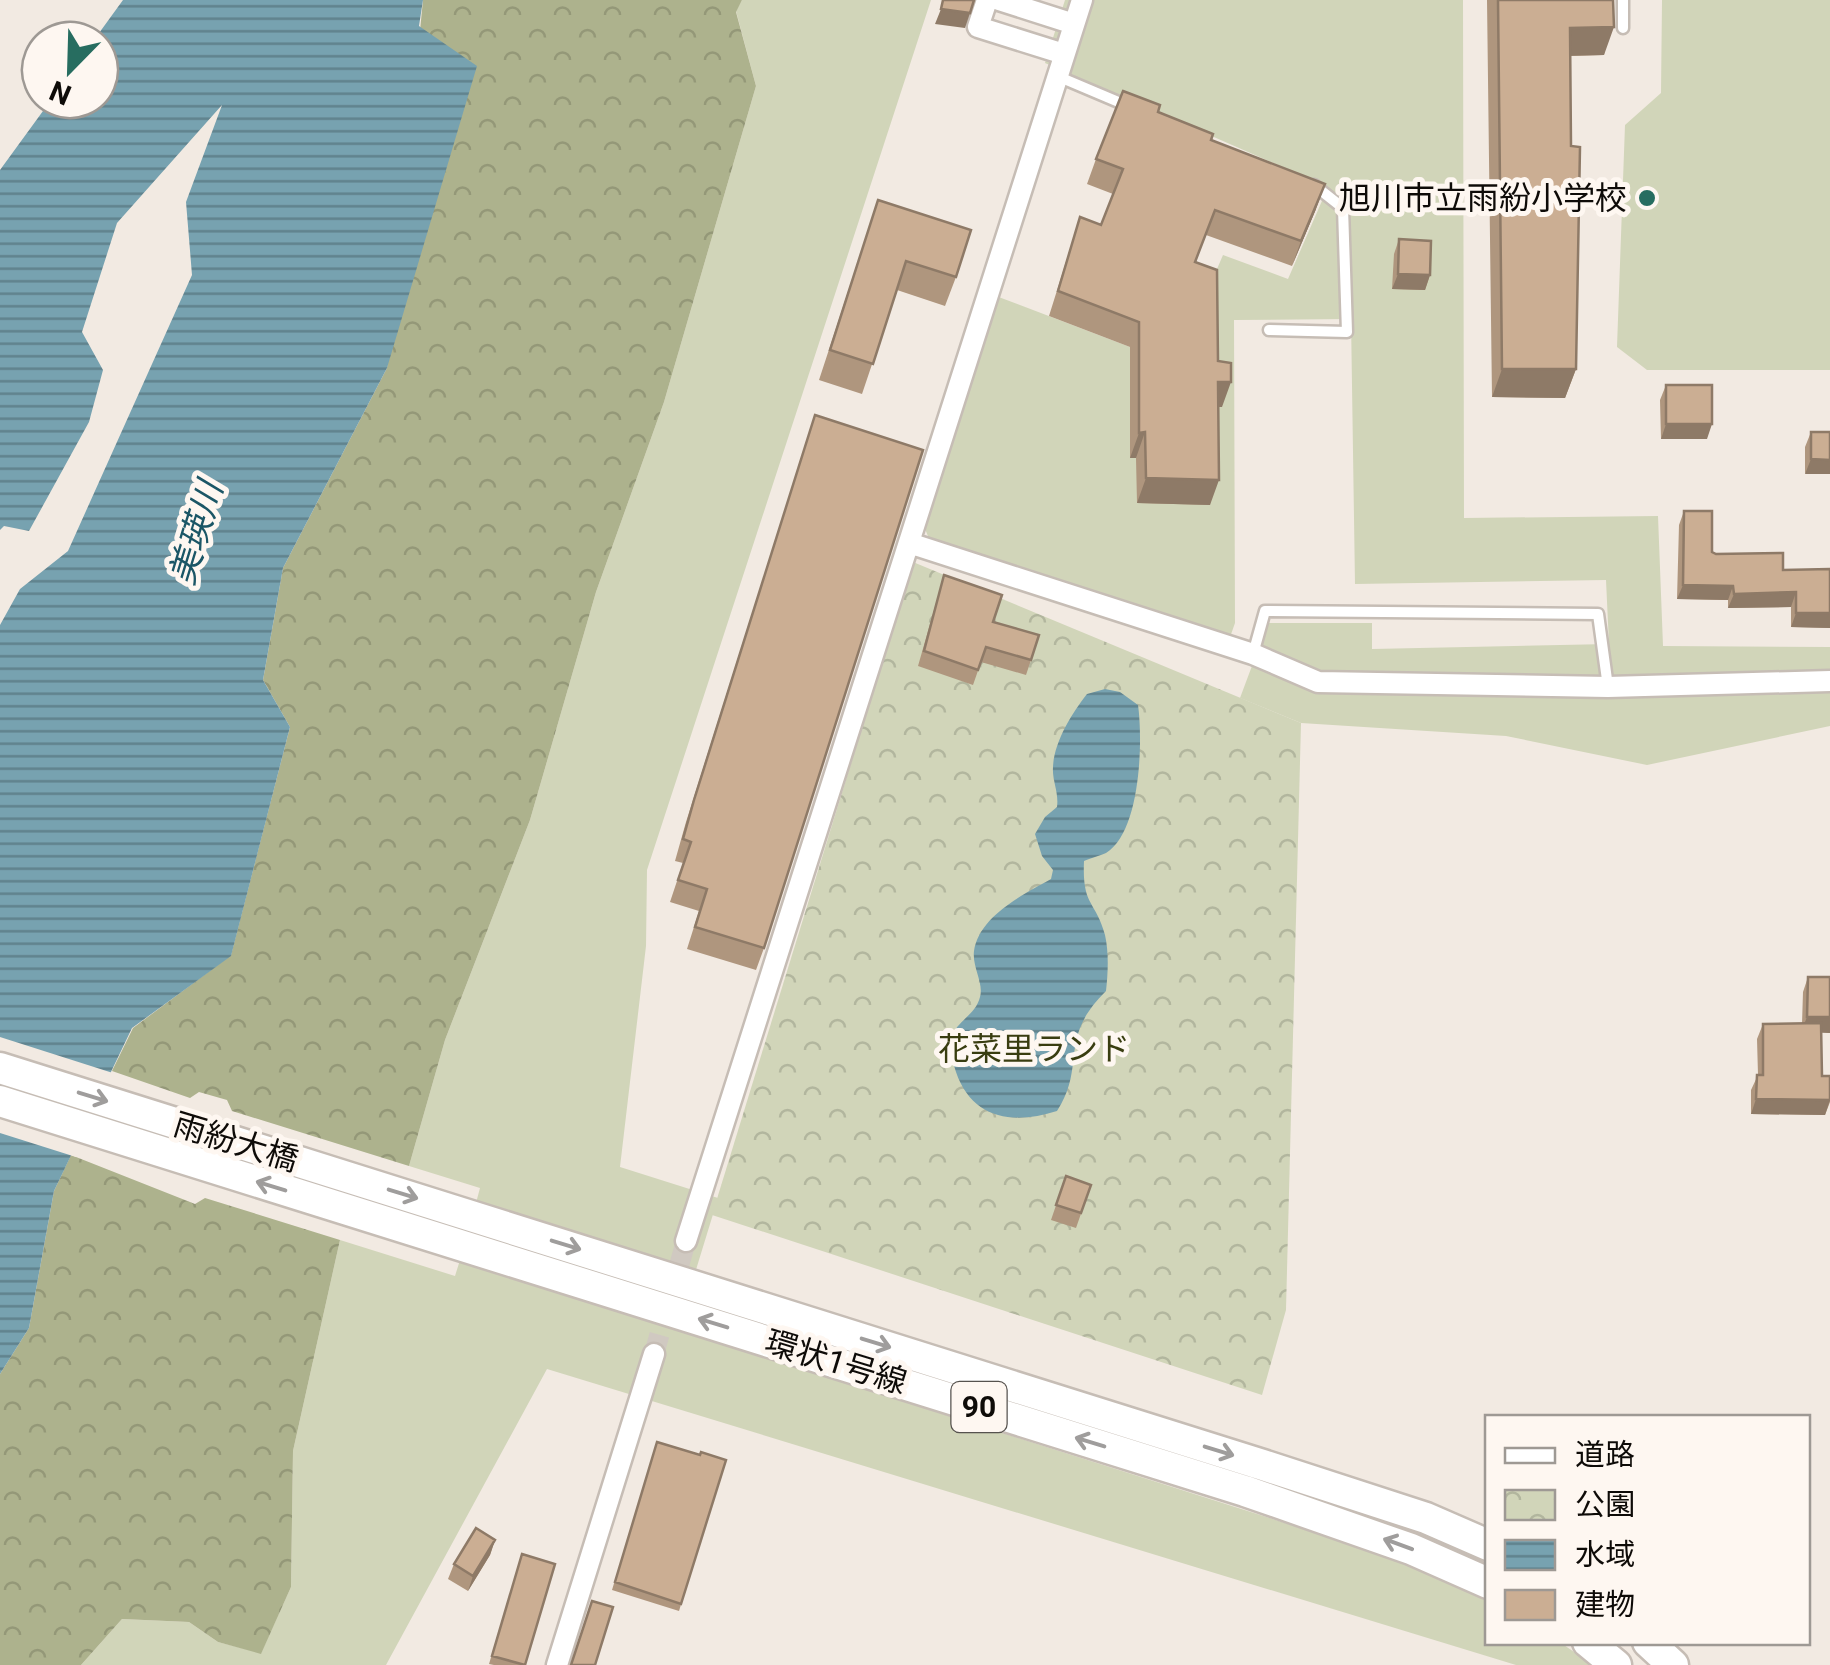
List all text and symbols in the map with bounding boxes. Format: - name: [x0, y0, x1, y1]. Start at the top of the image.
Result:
- north arrow: [20, 20, 120, 120]
- text: N: [45, 74, 76, 112]
- place label: 旭川市立雨紛小学校: [1339, 179, 1627, 217]
- marker: 旭川市立雨紛小学校: [1636, 187, 1658, 209]
- water label: 美瑛川: [162, 473, 233, 589]
- park label: 花菜里ランド: [938, 1030, 1130, 1068]
- one-way arrow: [77, 1089, 108, 1107]
- street label: 雨紛大橋: [169, 1105, 303, 1179]
- one-way arrow: [256, 1175, 287, 1193]
- one-way arrow: [387, 1187, 418, 1205]
- one-way arrow: [549, 1238, 581, 1256]
- one-way arrow: [698, 1313, 729, 1331]
- street label: 環状1号線: [761, 1322, 911, 1402]
- one-way arrow: [859, 1335, 891, 1353]
- road number: 90: [952, 1382, 1006, 1432]
- legend: [1485, 1415, 1810, 1645]
- one-way arrow: [1074, 1432, 1106, 1450]
- text: 道路: [1575, 1437, 1635, 1472]
- one-way arrow: [1203, 1443, 1234, 1461]
- text: 公園: [1575, 1487, 1635, 1522]
- one-way arrow: [1384, 1534, 1415, 1552]
- text: 水域: [1575, 1537, 1635, 1572]
- text: 建物: [1575, 1587, 1635, 1622]

